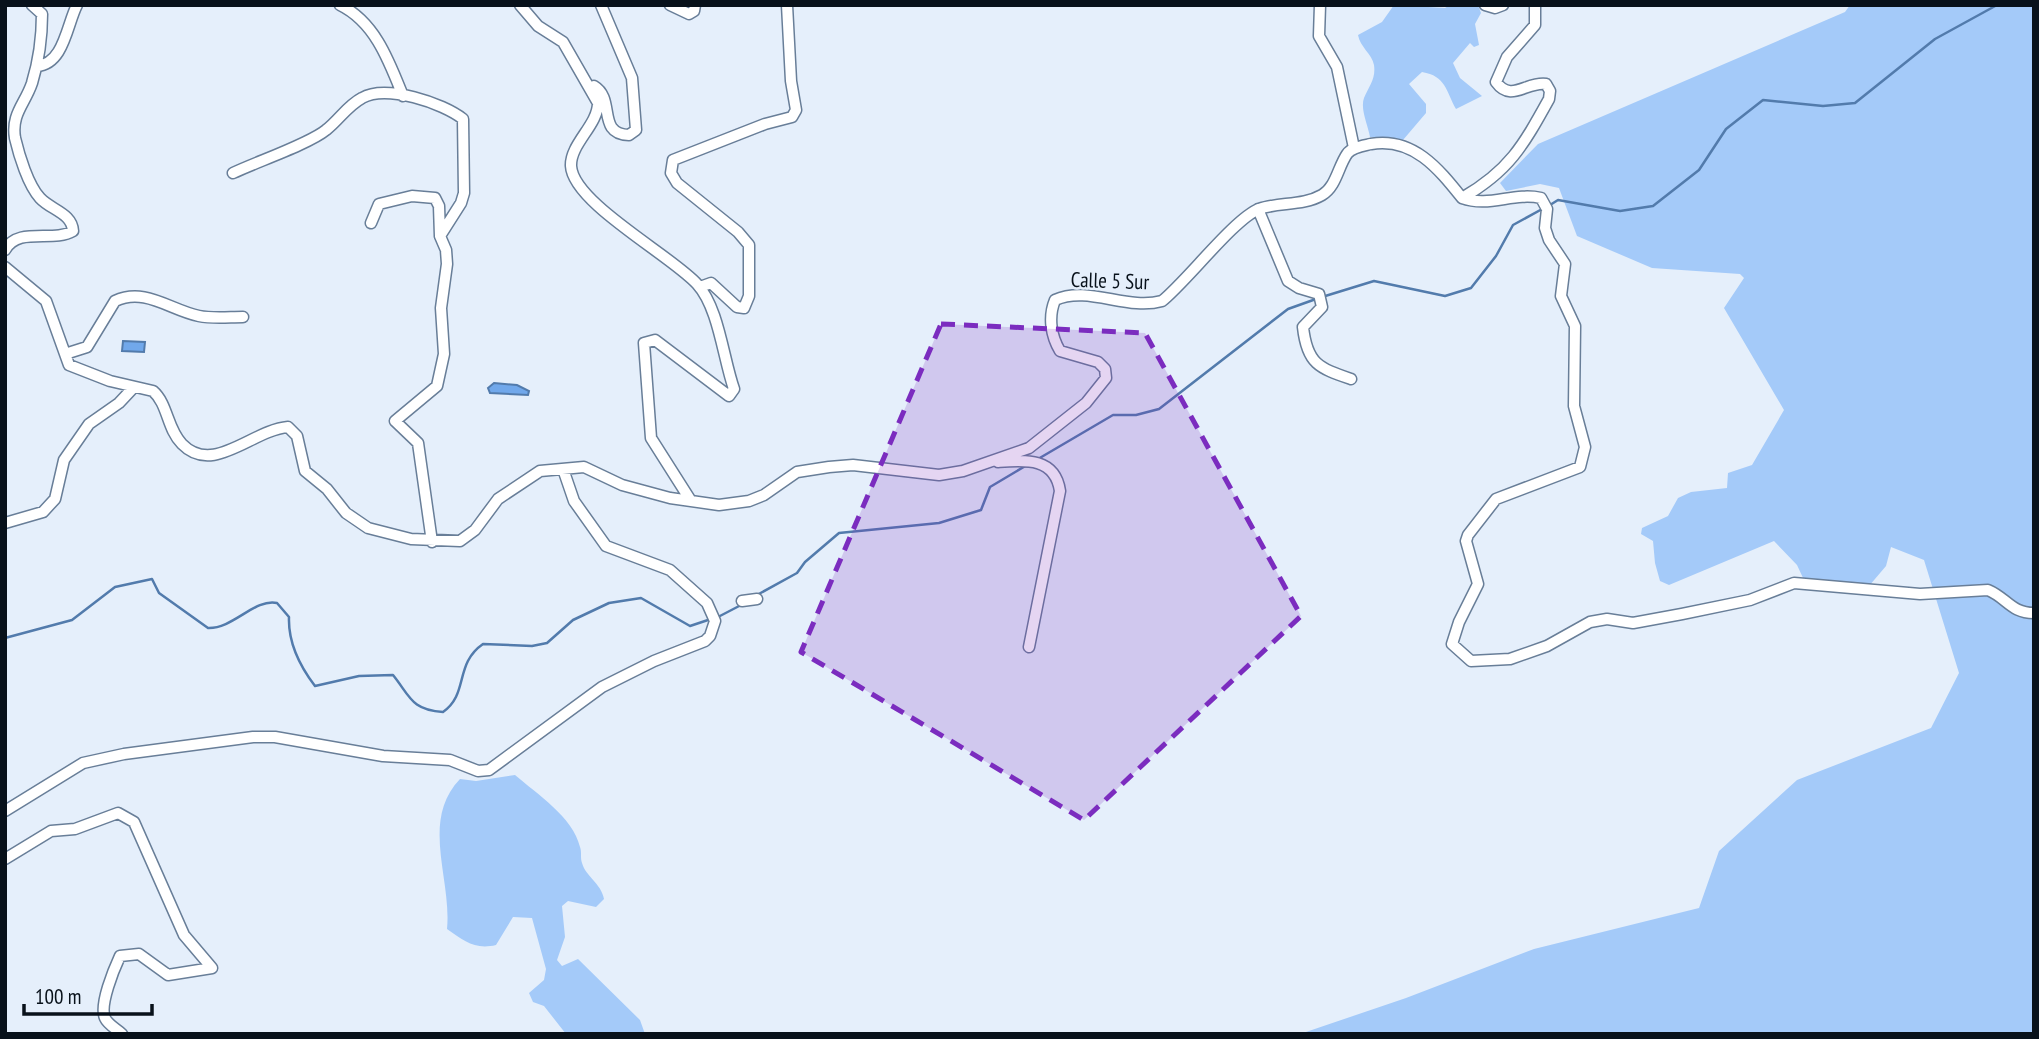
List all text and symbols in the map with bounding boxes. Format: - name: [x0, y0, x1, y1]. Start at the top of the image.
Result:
- street label: Calle 5 Sur: [1070, 266, 1150, 295]
- scale bar: [24, 972, 152, 1016]
- text: 100 m: [35, 983, 81, 1010]

